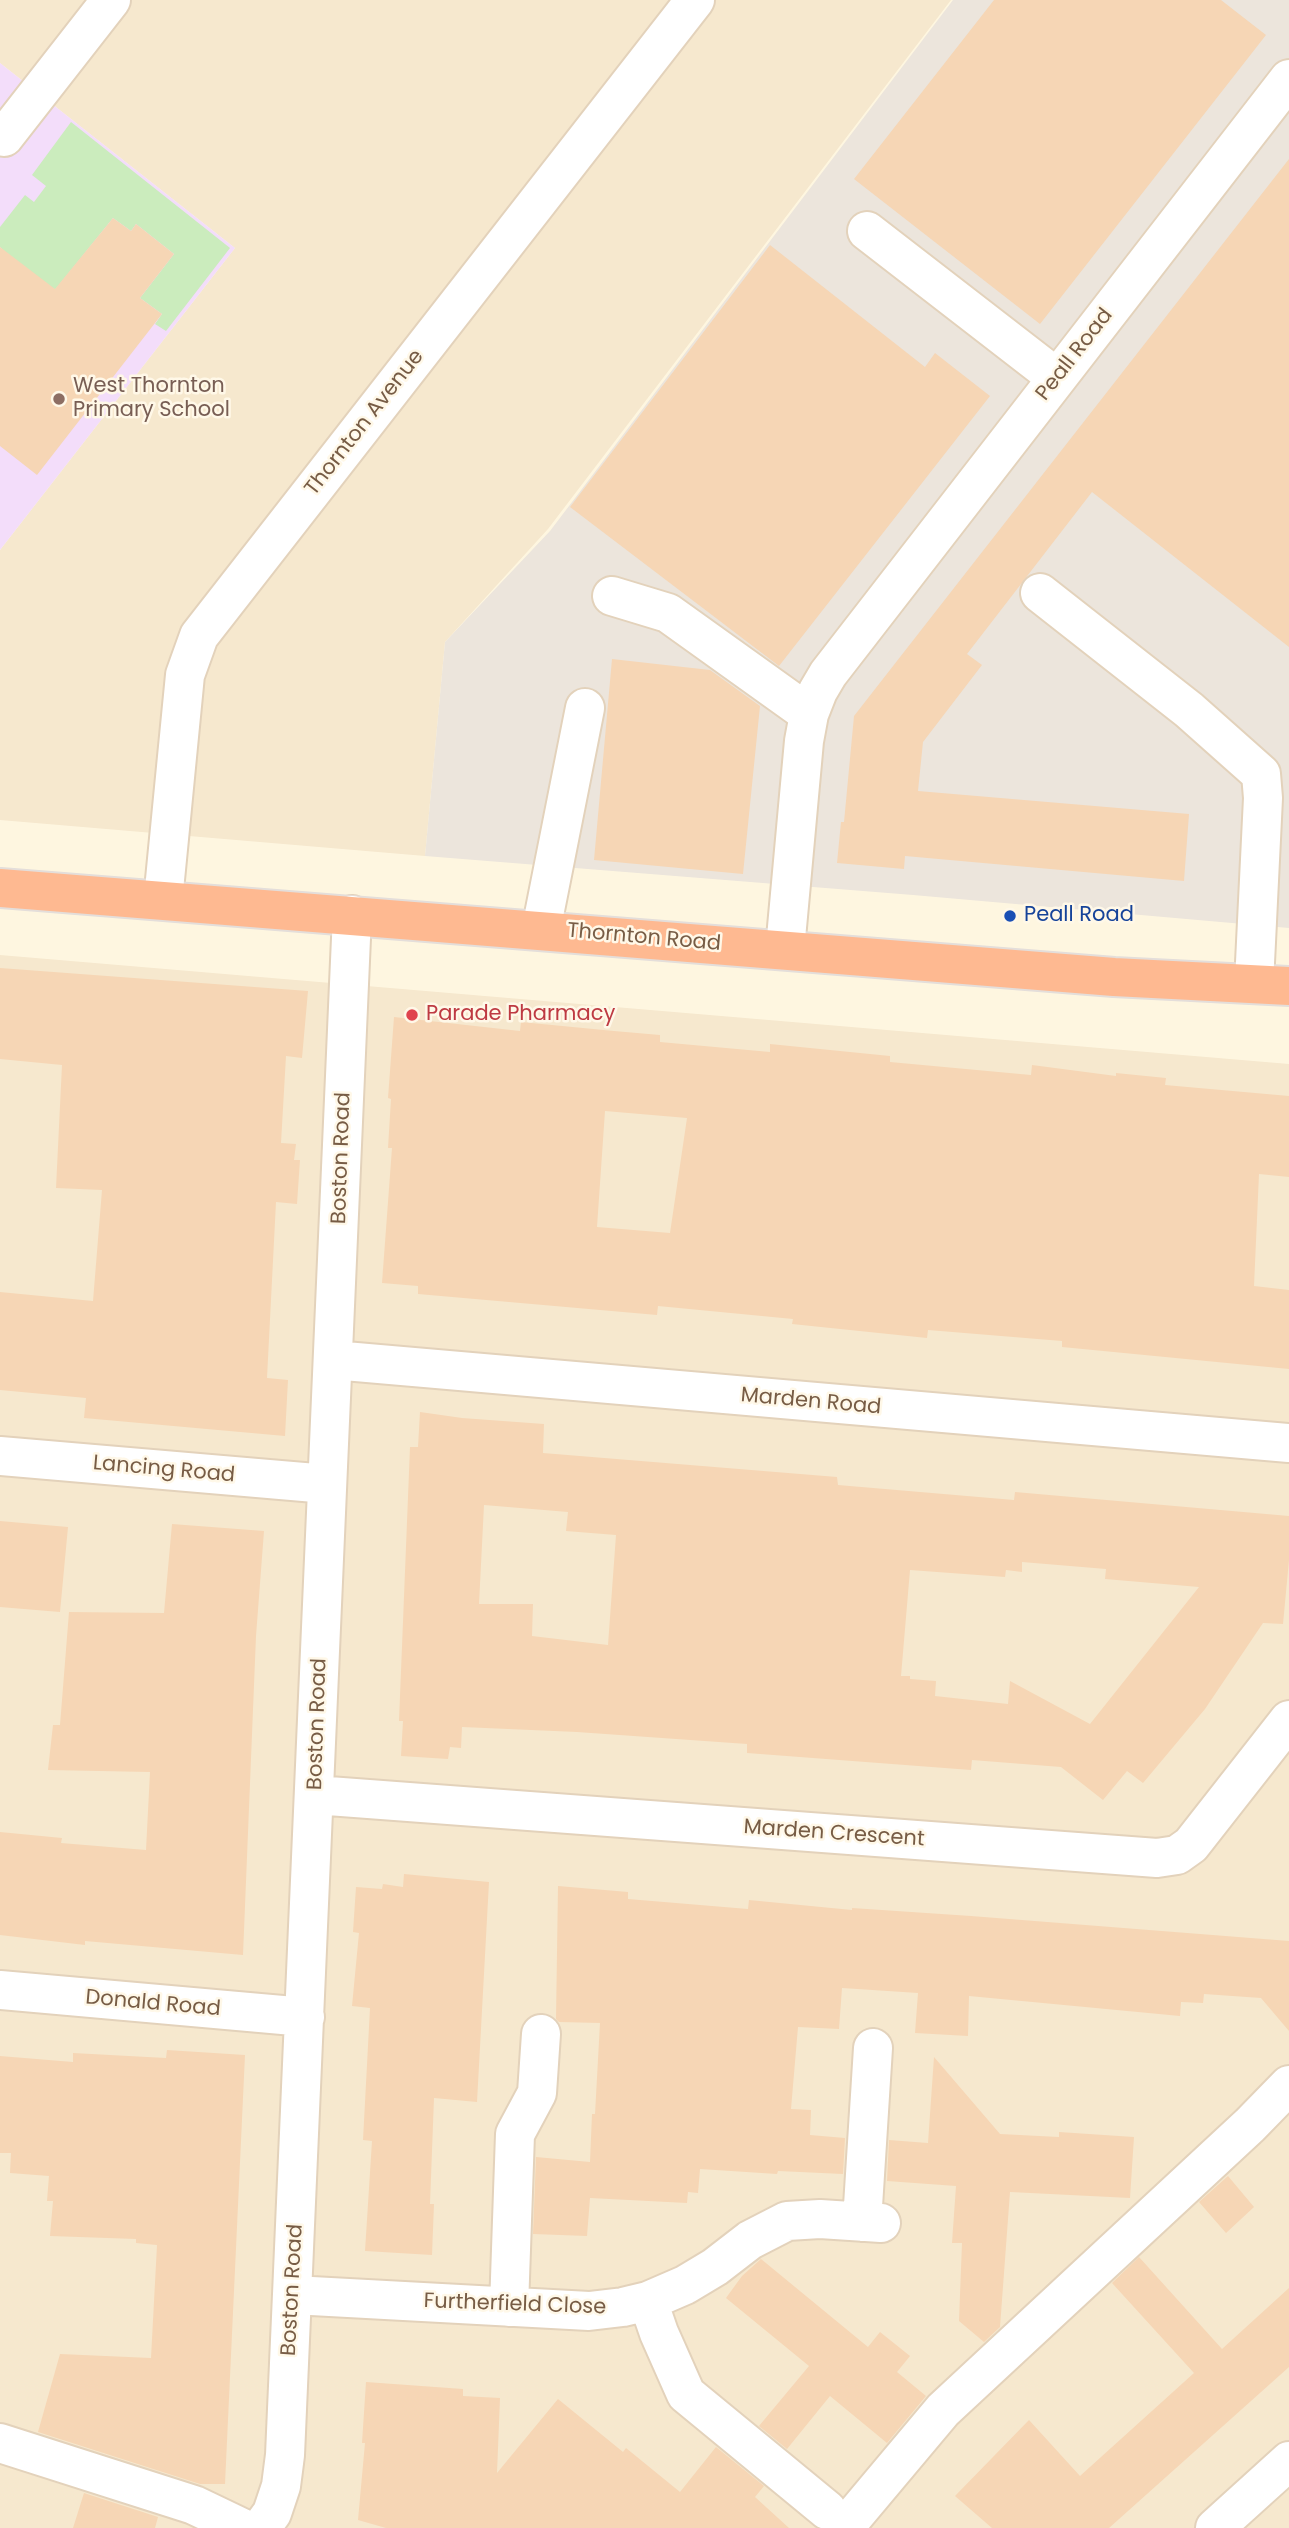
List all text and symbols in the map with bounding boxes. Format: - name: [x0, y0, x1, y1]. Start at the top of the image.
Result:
- street label: Peall Road: [1031, 304, 1119, 406]
- street label: Thornton Avenue: [300, 345, 430, 501]
- place label: West Thornton Primary School: [73, 374, 230, 424]
- marker: West Thornton Primary School: [51, 391, 67, 407]
- place label: Peall Road: [1024, 903, 1134, 929]
- marker: Peall Road: [1002, 908, 1018, 924]
- street label: Thornton Road: [566, 919, 722, 957]
- place label: Parade Pharmacy: [426, 1002, 615, 1028]
- marker: Parade Pharmacy: [404, 1007, 420, 1023]
- street label: Boston Road: [327, 1092, 357, 1224]
- street label: Marden Road: [740, 1383, 882, 1421]
- street label: Lancing Road: [92, 1451, 236, 1489]
- street label: Boston Road: [303, 1658, 333, 1790]
- street label: Marden Crescent: [743, 1815, 925, 1853]
- street label: Donald Road: [84, 1986, 222, 2022]
- street label: Boston Road: [277, 2223, 309, 2357]
- street label: Furtherfield Close: [423, 2289, 607, 2321]

